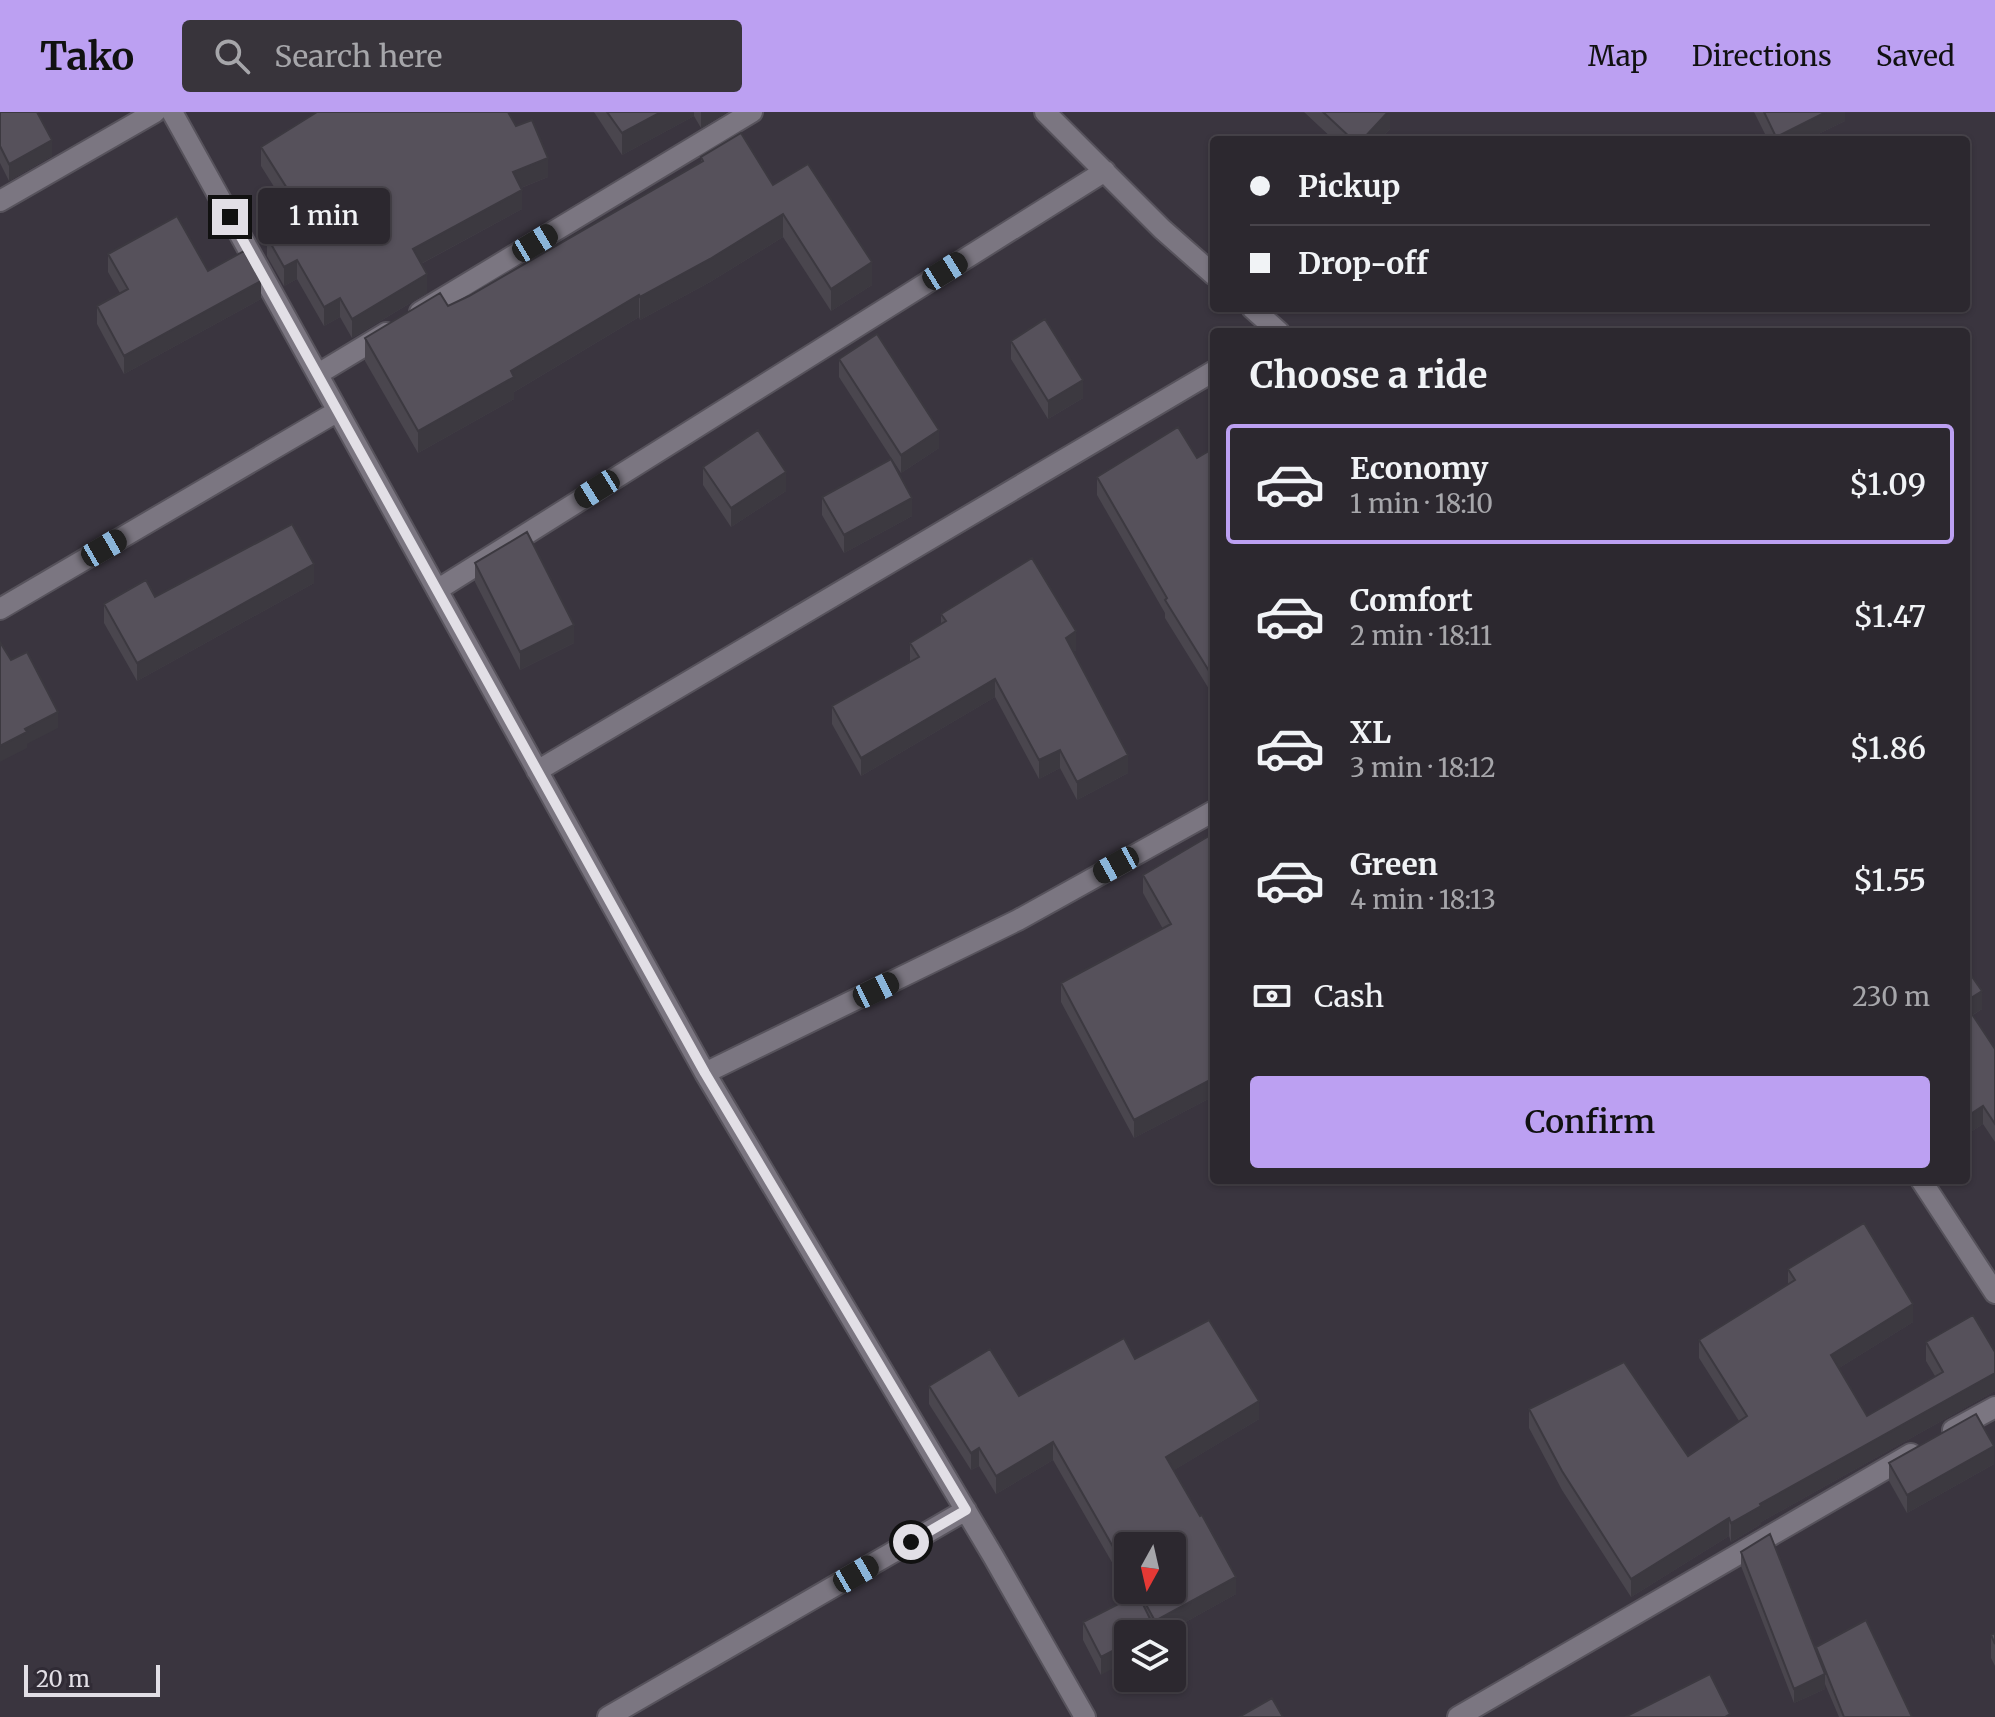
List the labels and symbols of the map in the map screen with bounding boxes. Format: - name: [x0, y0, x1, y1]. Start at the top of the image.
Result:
- callout: 1 min: [258, 189, 390, 245]
- route end: [212, 199, 248, 235]
- car: [508, 220, 562, 266]
- car: [918, 248, 972, 294]
- car: [570, 466, 624, 512]
- car: [77, 526, 131, 570]
- car: [1089, 843, 1143, 887]
- car: [849, 969, 903, 1011]
- route start: [893, 1524, 929, 1560]
- north arrow: [1114, 1532, 1186, 1604]
- car: [829, 1552, 883, 1596]
- scale bar: [24, 1661, 160, 1697]

